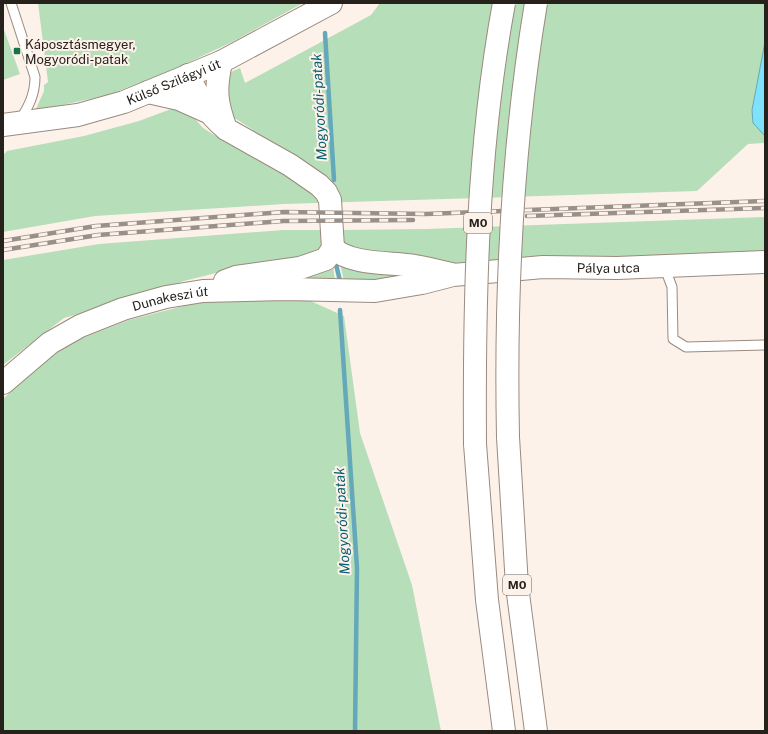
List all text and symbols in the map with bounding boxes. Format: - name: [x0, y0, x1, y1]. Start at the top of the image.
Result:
- place label: Káposztásmegyer, Mogyoródi-patak: [25, 37, 136, 67]
- marker: Káposztásmegyer, Mogyoródi-patak: [12, 46, 22, 56]
- water label: Mogyoródi-patak: [308, 53, 330, 161]
- street label: Külső Szilágyi út: [124, 56, 223, 108]
- road number: M0: [464, 213, 492, 233]
- street label: Pálya utca: [577, 260, 640, 276]
- street label: Dunakeszi út: [130, 283, 208, 314]
- water label: Mogyoródi-patak: [331, 467, 353, 575]
- road number: M0: [503, 575, 531, 595]

